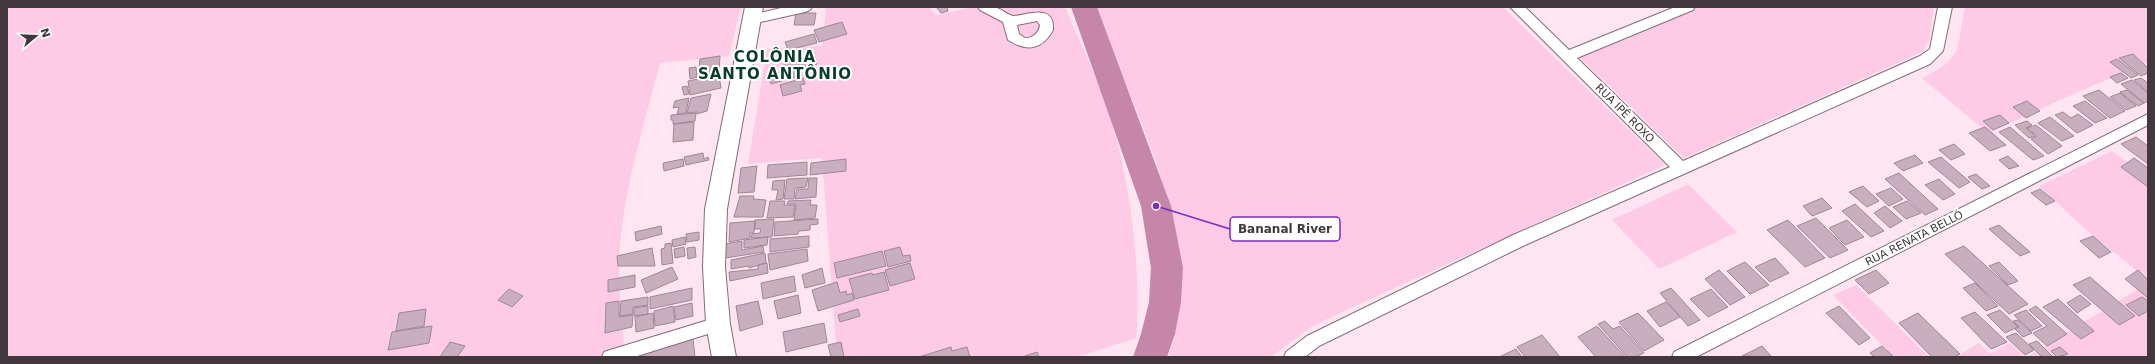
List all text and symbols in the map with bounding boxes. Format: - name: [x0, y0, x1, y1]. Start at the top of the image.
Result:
- north arrow: [16, 16, 56, 56]
- text: N: [37, 26, 53, 39]
- district label: COLÔNIA SANTO ANTÔNIO: [698, 47, 852, 83]
- street label: RUA IPÊ ROXO: [1592, 81, 1657, 146]
- street label: RUA RENATA BELLÓ: [1863, 208, 1966, 269]
- callout: Bananal River: [1230, 217, 1340, 241]
- text: Bananal River: [1238, 222, 1332, 236]

